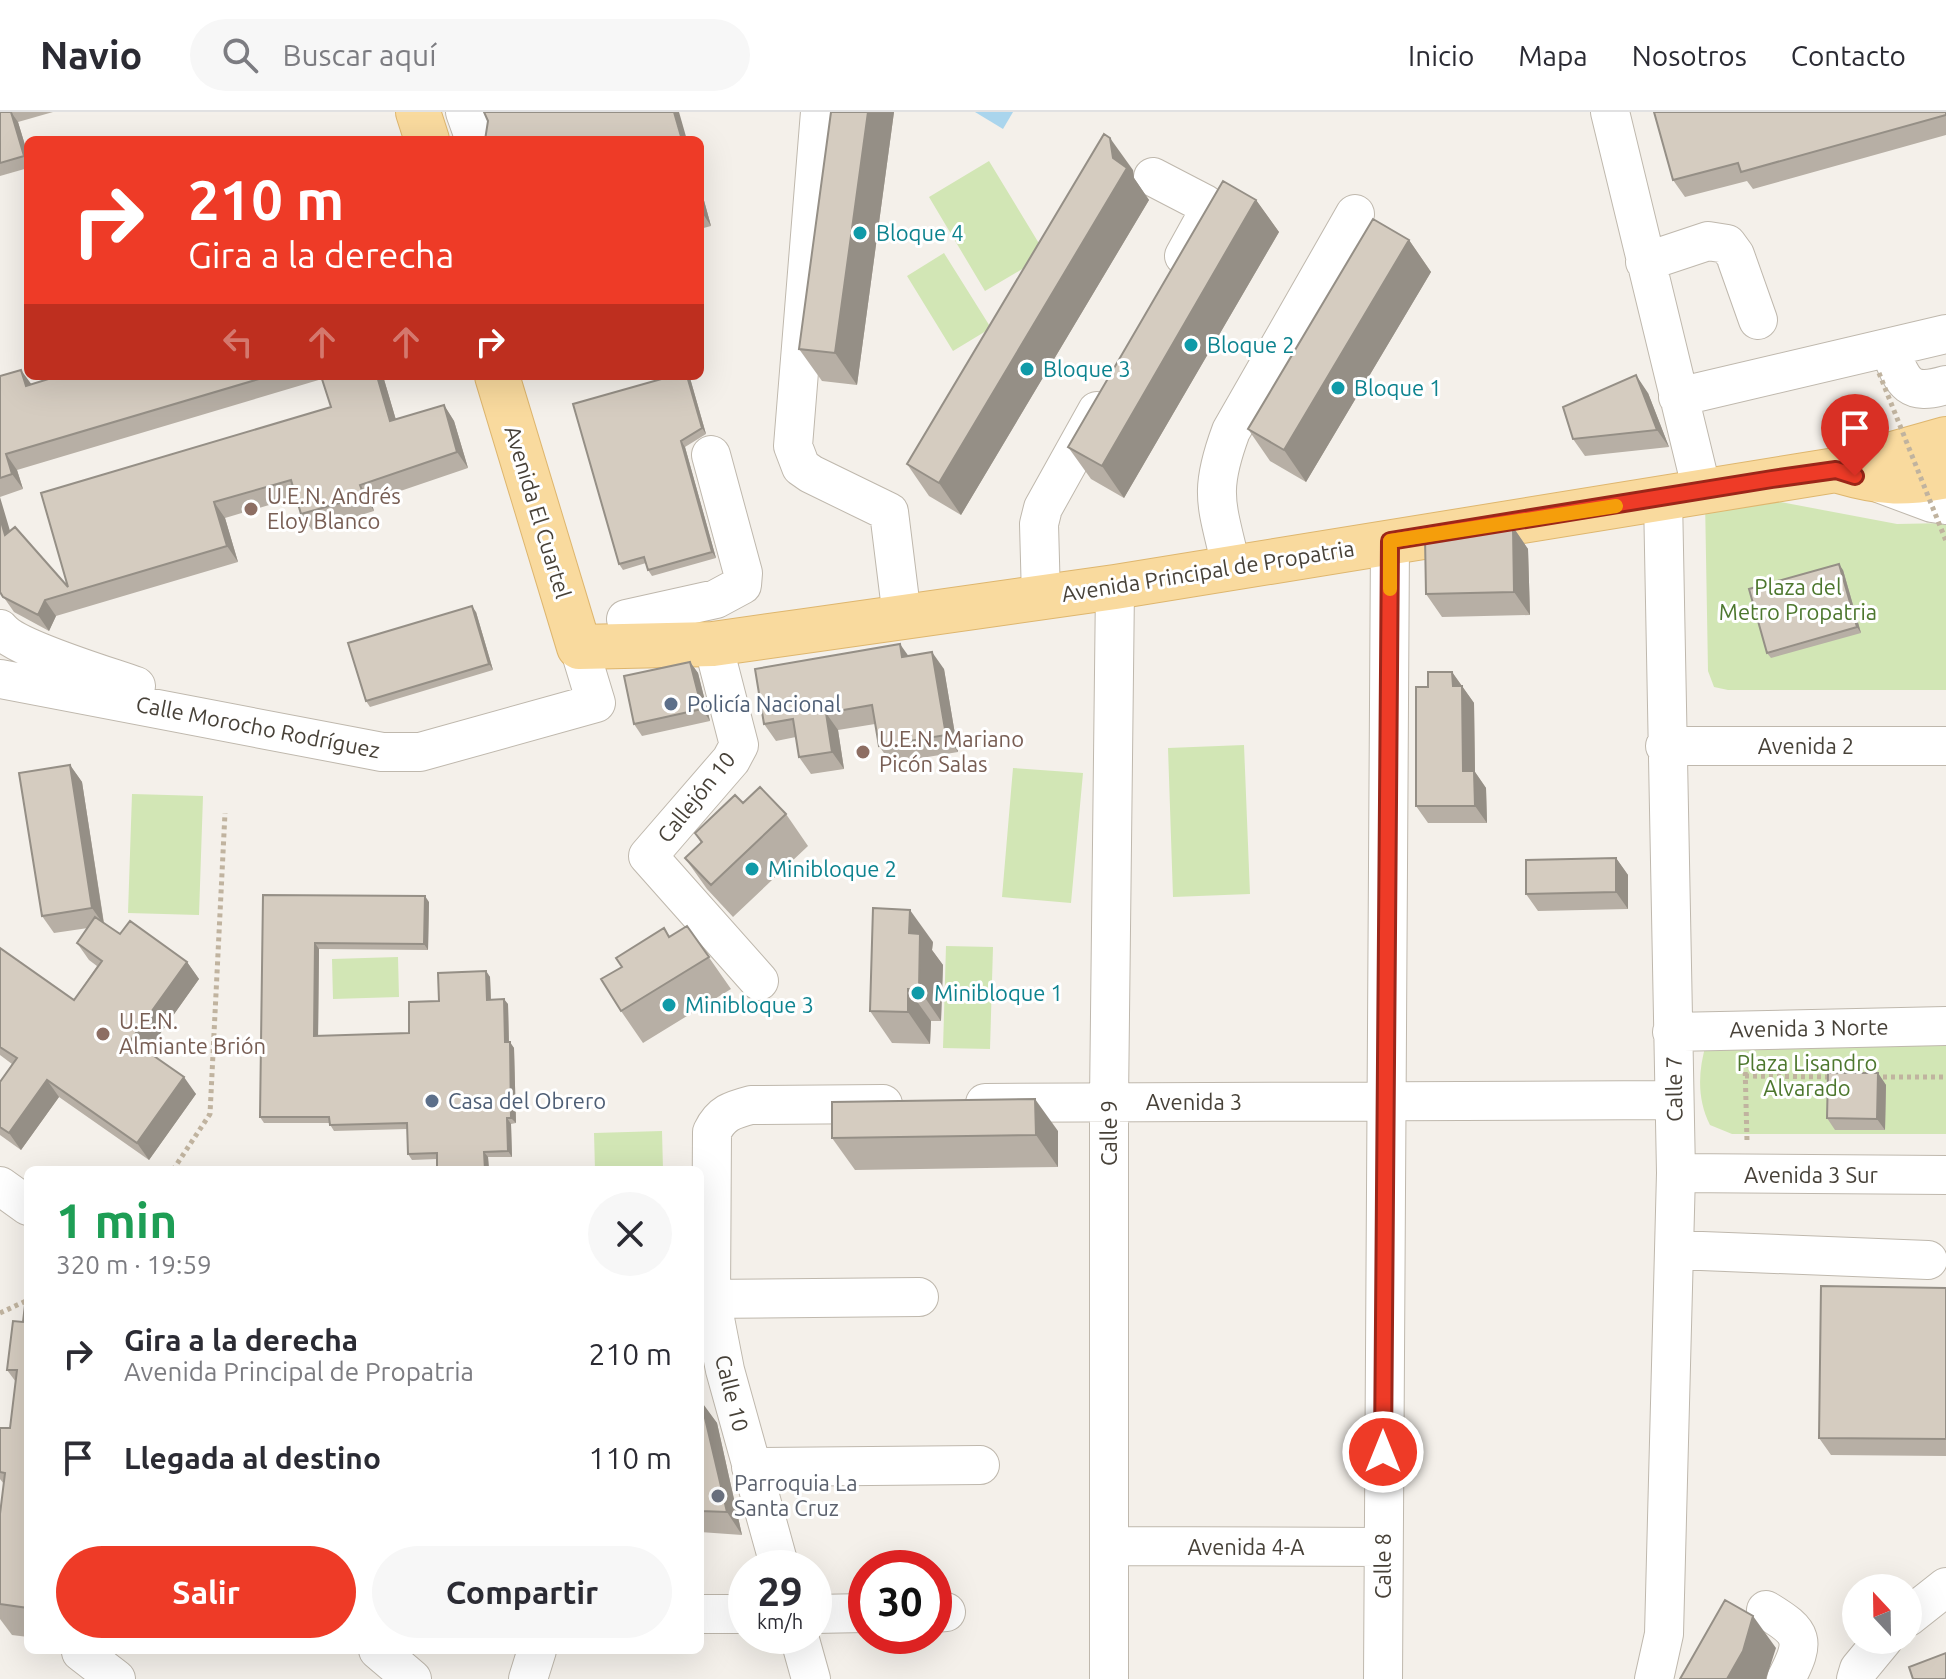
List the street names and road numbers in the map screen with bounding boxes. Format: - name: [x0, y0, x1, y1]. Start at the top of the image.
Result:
- street label: Avenida El Cuartel: [500, 423, 577, 601]
- street label: Avenida Principal de Propatria: [1060, 535, 1356, 606]
- street label: Calle Morocho Rodríguez: [134, 691, 382, 762]
- street label: Avenida 2: [1758, 733, 1854, 758]
- street label: Callejón 10: [652, 746, 740, 847]
- street label: Avenida 3 Norte: [1729, 1014, 1889, 1041]
- street label: Calle 7: [1660, 1056, 1687, 1122]
- street label: Avenida 3: [1146, 1089, 1242, 1114]
- street label: Calle 9: [1096, 1100, 1121, 1166]
- street label: Avenida 3 Sur: [1744, 1162, 1879, 1187]
- street label: Calle 10: [711, 1352, 754, 1434]
- street label: Calle 8: [1370, 1533, 1395, 1599]
- street label: Avenida 4-A: [1187, 1534, 1305, 1559]

